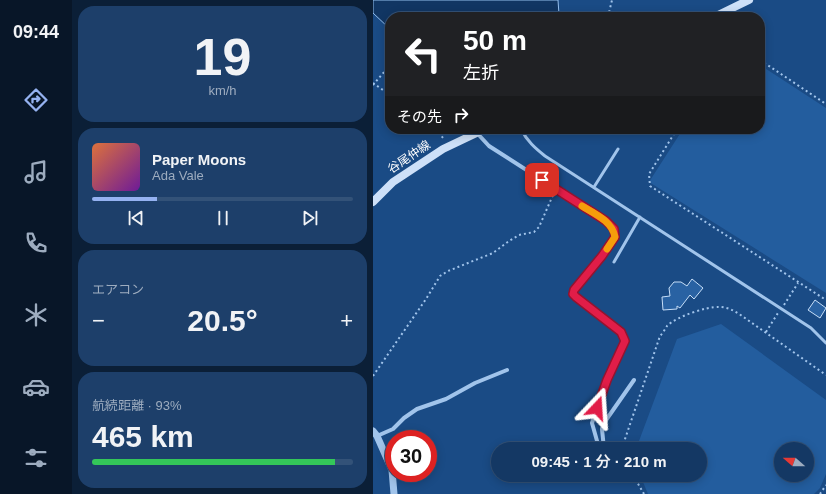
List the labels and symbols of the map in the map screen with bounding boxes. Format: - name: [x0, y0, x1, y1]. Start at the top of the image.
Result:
- street label: 谷尾仲線: [385, 138, 433, 176]
- pin: [525, 163, 559, 197]
- position arrow: [576, 387, 618, 429]
- speed limit sign: 30: [385, 430, 437, 482]
- north arrow: [774, 442, 814, 482]

